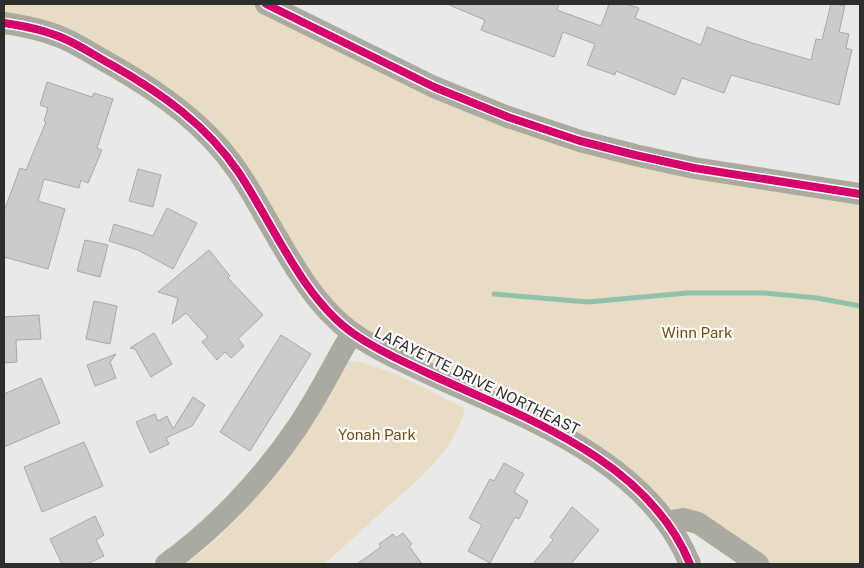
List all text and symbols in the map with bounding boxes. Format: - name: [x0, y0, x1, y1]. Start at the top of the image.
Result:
- street label: LAFAYETTE DRIVE NORTHEAST: [372, 323, 582, 438]
- park label: Winn Park: [661, 324, 733, 341]
- park label: Yonah Park: [338, 426, 416, 443]

